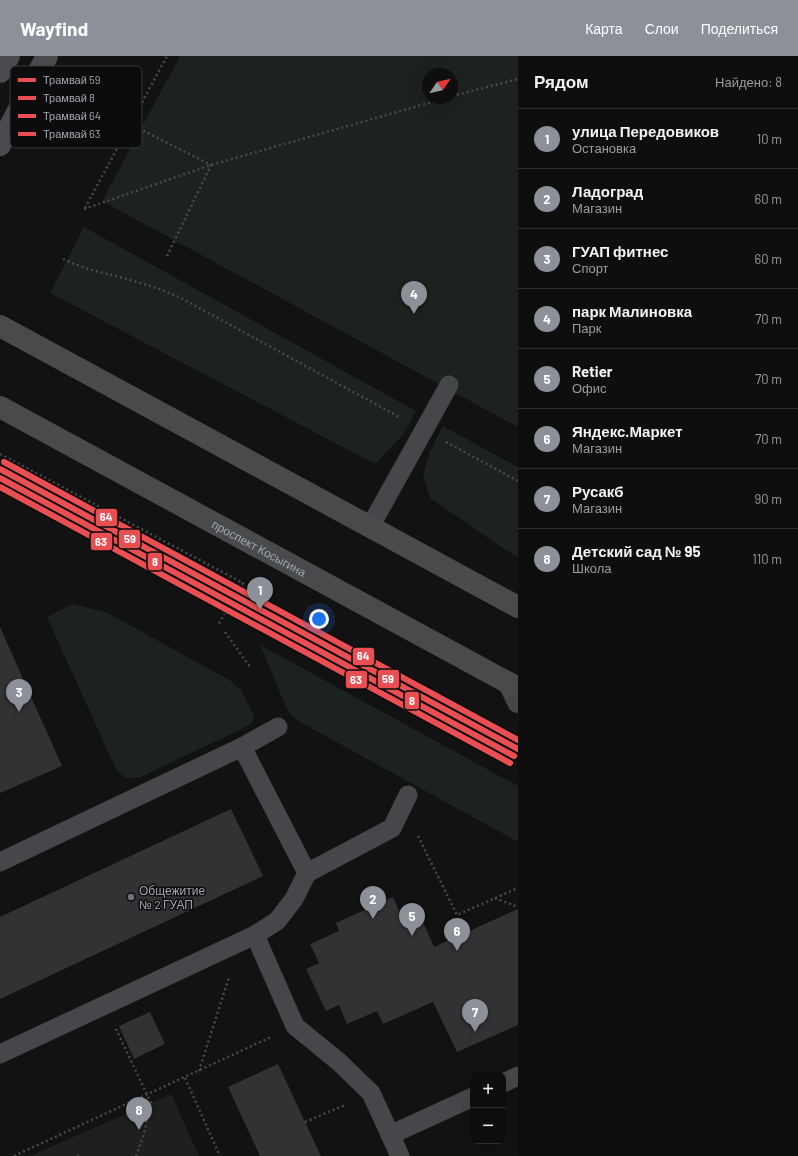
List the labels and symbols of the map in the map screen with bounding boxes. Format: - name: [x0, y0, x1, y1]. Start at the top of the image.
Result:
- legend: [10, 66, 142, 148]
- north arrow: [422, 68, 458, 104]
- text: Трамвай 59: [43, 73, 101, 86]
- text: Трамвай 8: [43, 91, 95, 104]
- text: Трамвай 64: [43, 109, 101, 122]
- text: Трамвай 63: [43, 127, 100, 140]
- pin: 4: [401, 281, 427, 314]
- line badge: 64: [95, 508, 118, 527]
- text: 64: [100, 510, 113, 523]
- street label: проспект Косыгина: [210, 516, 309, 579]
- line badge: 59: [118, 529, 141, 549]
- line badge: 63: [90, 532, 113, 551]
- text: 59: [124, 532, 136, 545]
- text: 63: [95, 535, 107, 548]
- line badge: 8: [147, 552, 163, 571]
- text: 8: [152, 555, 158, 568]
- pin: 1: [247, 577, 273, 610]
- your location: [309, 609, 329, 629]
- line badge: 64: [352, 647, 375, 666]
- text: 64: [357, 649, 370, 662]
- line badge: 59: [377, 669, 400, 689]
- line badge: 63: [345, 670, 368, 689]
- text: 59: [382, 672, 394, 685]
- text: 63: [350, 673, 362, 686]
- pin: 3: [6, 679, 32, 712]
- line badge: 8: [404, 691, 420, 710]
- text: 8: [409, 694, 415, 707]
- place label: Общежитие № 2 ГУАП: [139, 883, 205, 911]
- pin: 2: [360, 886, 386, 919]
- marker: Общежитие № 2 ГУАП: [126, 892, 136, 902]
- pin: 5: [399, 903, 425, 936]
- pin: 6: [444, 918, 470, 951]
- pin: 7: [462, 999, 488, 1032]
- pin: 8: [126, 1097, 152, 1130]

